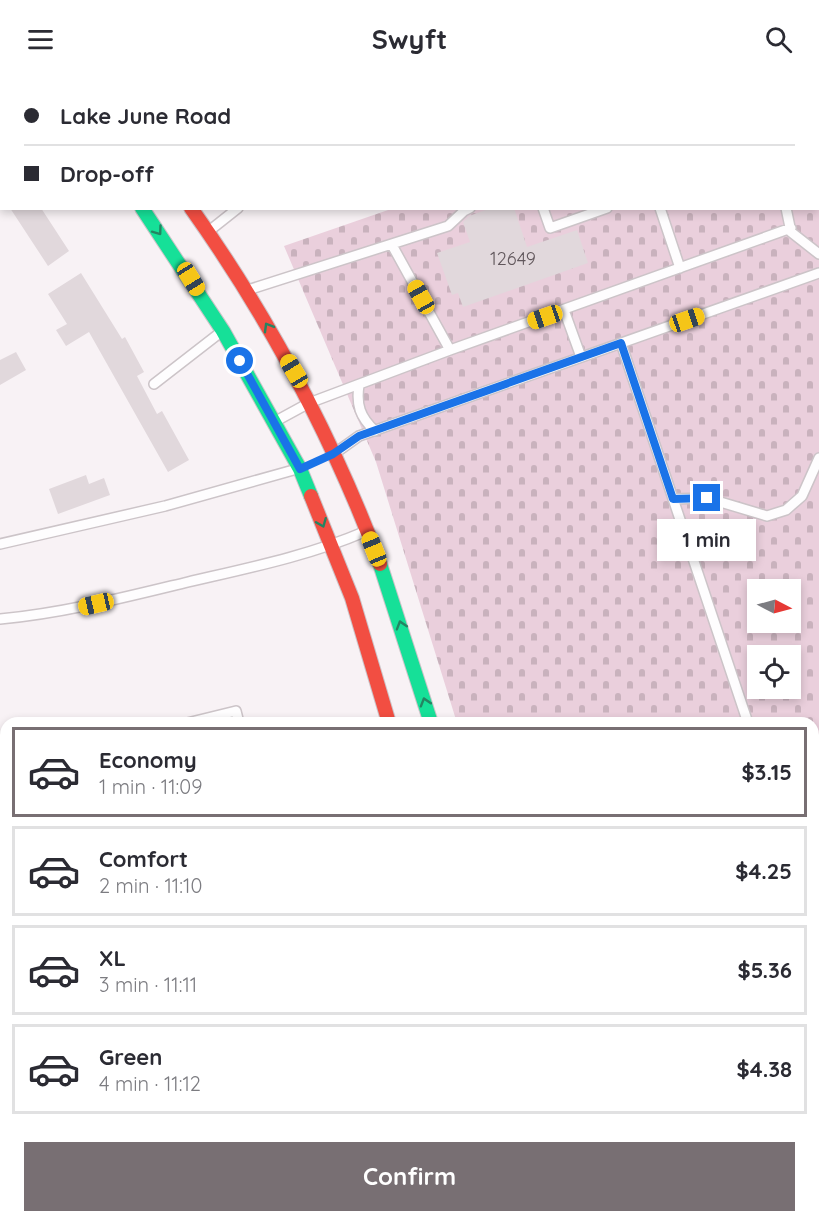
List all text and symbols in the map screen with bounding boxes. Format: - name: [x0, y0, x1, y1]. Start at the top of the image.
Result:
- text: Swyft: [372, 22, 447, 56]
- icon: menu: [24, 23, 57, 56]
- icon: search: [762, 23, 795, 56]
- text: Lake June Road: [60, 102, 231, 130]
- text: Drop-off: [60, 160, 154, 188]
- one-way arrow: [151, 224, 162, 235]
- house number: 12649: [490, 247, 536, 270]
- car: [174, 259, 208, 299]
- car: [404, 277, 438, 317]
- car: [525, 303, 565, 331]
- car: [667, 306, 707, 334]
- one-way arrow: [264, 323, 275, 333]
- route start: [226, 347, 253, 374]
- car: [277, 351, 311, 391]
- route end: [693, 484, 720, 511]
- one-way arrow: [315, 517, 327, 528]
- callout: 1 min: [658, 519, 756, 561]
- text: 1 min: [682, 527, 731, 552]
- car: [359, 529, 389, 569]
- north arrow: [747, 579, 801, 633]
- map controls: [747, 579, 801, 699]
- car: [76, 591, 116, 617]
- one-way arrow: [396, 620, 408, 631]
- button: locate: [747, 645, 801, 699]
- one-way arrow: [419, 697, 432, 708]
- icon: car: [27, 745, 81, 799]
- text: Economy: [99, 746, 197, 774]
- text: $3.15: [741, 758, 792, 786]
- text: 1 min · 11:09: [99, 774, 202, 799]
- icon: car: [27, 844, 81, 898]
- text: Comfort: [99, 845, 188, 873]
- text: $4.25: [735, 857, 792, 885]
- text: 2 min · 11:10: [99, 873, 202, 898]
- icon: car: [27, 943, 81, 997]
- text: XL: [99, 944, 126, 972]
- text: $5.36: [738, 956, 792, 984]
- text: 3 min · 11:11: [99, 972, 197, 997]
- icon: car: [27, 1042, 81, 1096]
- text: Green: [99, 1043, 162, 1071]
- text: $4.38: [737, 1055, 792, 1083]
- text: 4 min · 11:12: [99, 1071, 201, 1096]
- button: Confirm: [24, 1142, 795, 1211]

